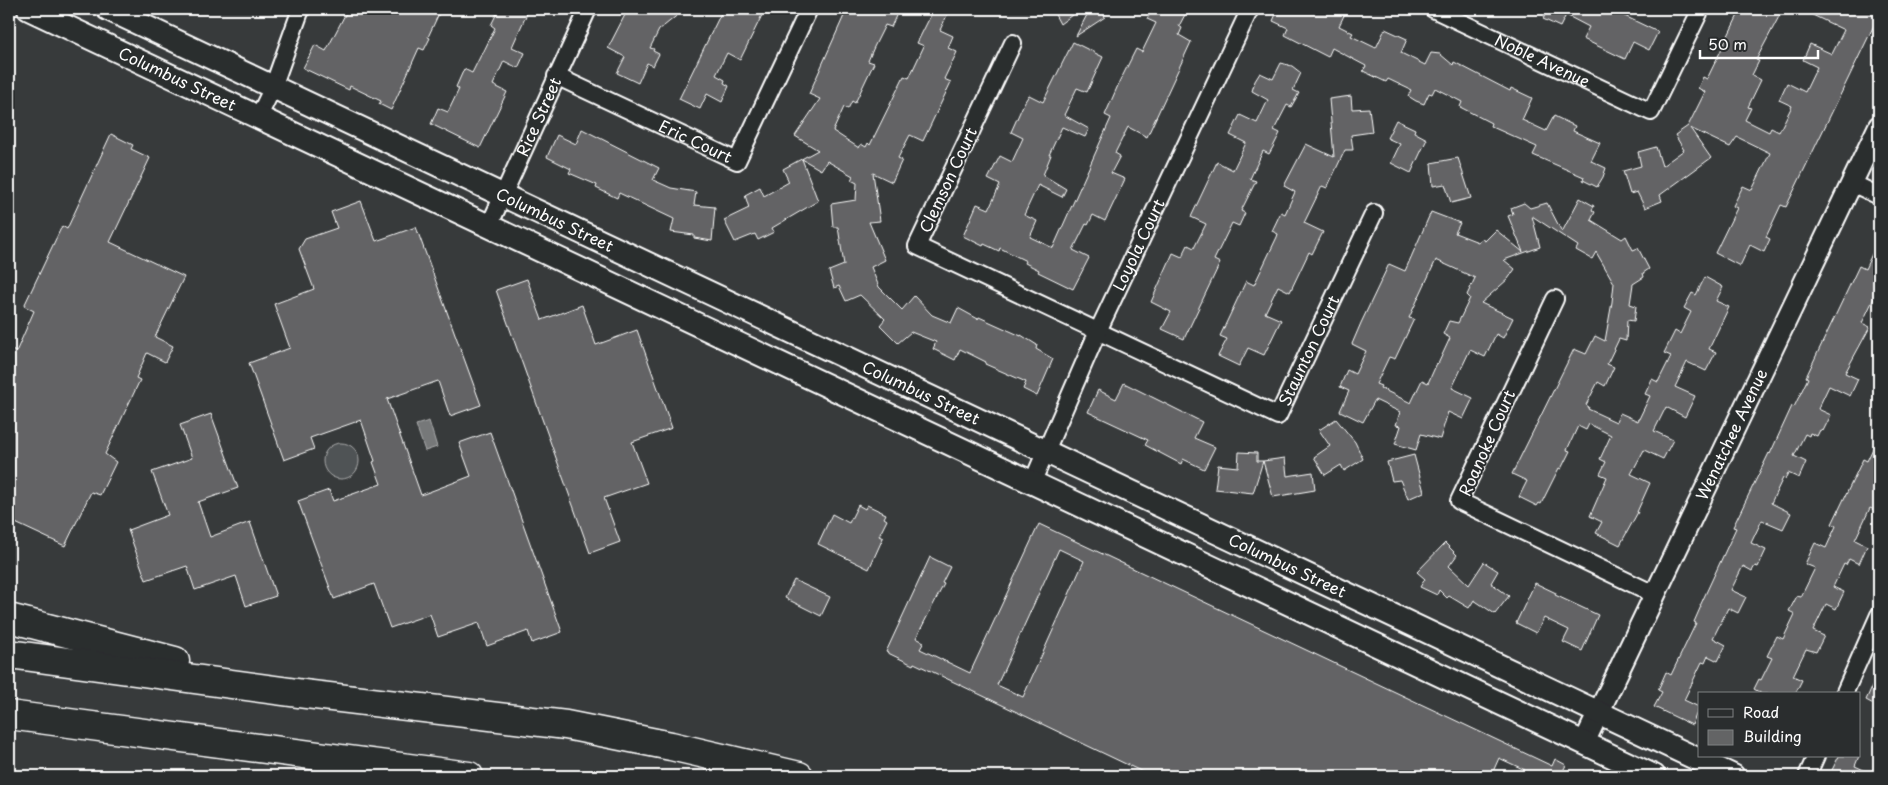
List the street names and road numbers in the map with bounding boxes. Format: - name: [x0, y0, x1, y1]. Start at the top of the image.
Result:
- street label: Noble Avenue: [1491, 27, 1595, 93]
- street label: Columbus Street: [115, 40, 241, 116]
- street label: Rice Street: [509, 73, 567, 160]
- street label: Eric Court: [655, 113, 737, 168]
- street label: Clemson Court: [912, 122, 982, 236]
- street label: Columbus Street: [492, 181, 618, 257]
- street label: Loyola Court: [1106, 194, 1170, 294]
- street label: Staunton Court: [1272, 290, 1345, 409]
- street label: Columbus Street: [859, 354, 985, 430]
- street label: Wenatchee Avenue: [1689, 364, 1772, 504]
- street label: Roanoke Court: [1452, 385, 1520, 500]
- street label: Columbus Street: [1225, 527, 1351, 603]

